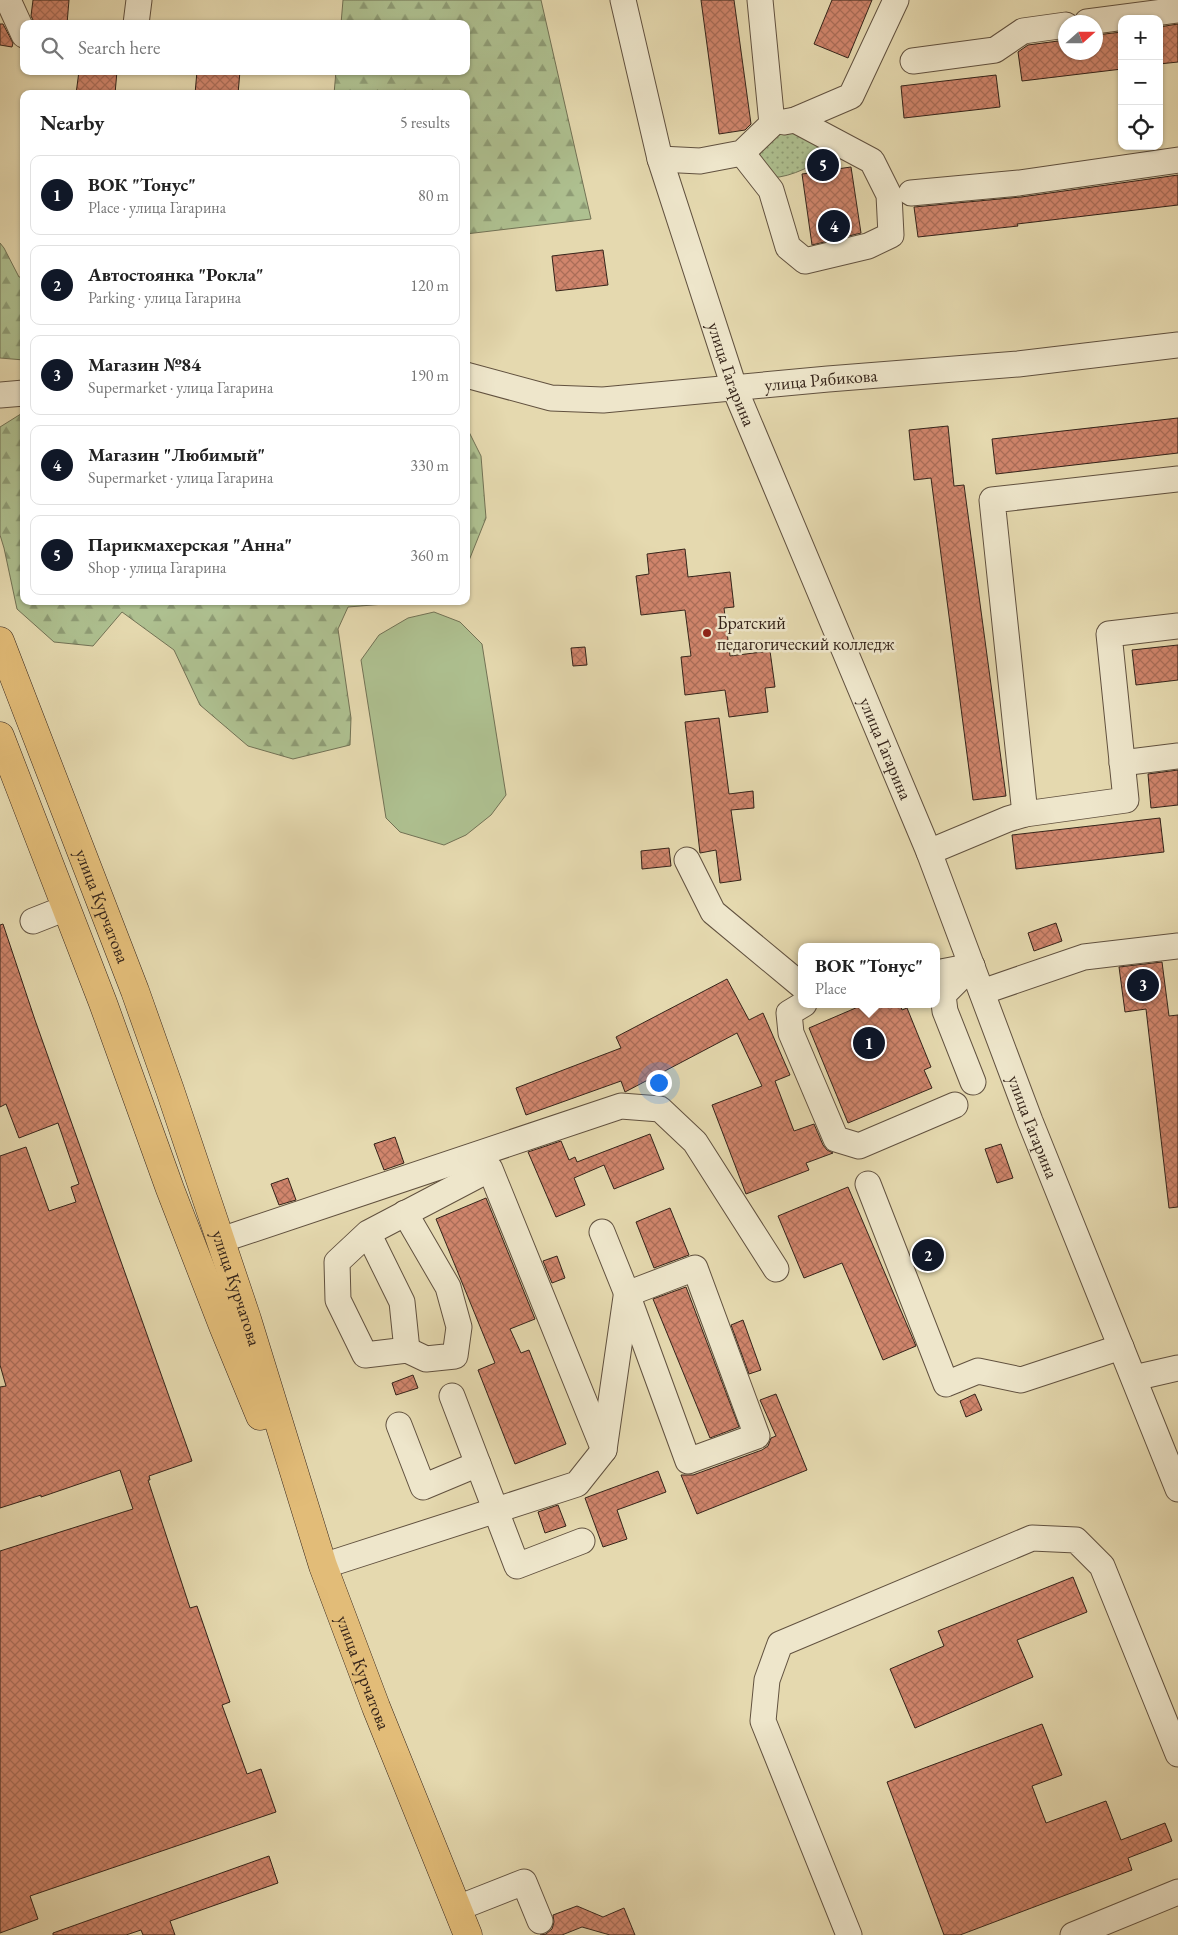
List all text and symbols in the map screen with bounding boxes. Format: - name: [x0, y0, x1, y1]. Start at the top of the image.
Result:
- north arrow: [1058, 15, 1103, 60]
- map controls: [1118, 15, 1163, 150]
- button: +: [1118, 15, 1163, 60]
- search box: [20, 20, 470, 75]
- icon: search: [38, 34, 66, 62]
- text: Search here: [78, 35, 160, 60]
- button: −: [1118, 60, 1163, 105]
- button: locate: [1118, 105, 1163, 150]
- text: Nearby: [40, 109, 104, 136]
- text: 5 results: [400, 112, 450, 133]
- pin: 5: [807, 146, 839, 184]
- text: ВОК "Тонус": [88, 172, 196, 197]
- text: 1: [53, 185, 61, 206]
- text: 80 m: [418, 185, 449, 206]
- text: Place · улица Гагарина: [88, 197, 226, 218]
- pin: 4: [818, 207, 850, 245]
- text: Автостоянка "Рокла": [88, 262, 264, 287]
- text: 2: [53, 275, 61, 296]
- text: 120 m: [410, 275, 449, 296]
- text: Parking · улица Гагарина: [88, 287, 241, 308]
- street label: улица Гагарина: [703, 319, 761, 430]
- text: Магазин №84: [88, 352, 201, 377]
- street label: улица Рябикова: [763, 363, 879, 396]
- text: 3: [53, 365, 61, 386]
- text: 190 m: [410, 365, 449, 386]
- text: Supermarket · улица Гагарина: [88, 377, 273, 398]
- text: Магазин "Любимый": [88, 442, 265, 467]
- text: 4: [53, 455, 61, 476]
- text: 330 m: [410, 455, 449, 476]
- text: Supermarket · улица Гагарина: [88, 467, 273, 488]
- text: Парикмахерская "Анна": [88, 532, 292, 557]
- text: 5: [53, 545, 61, 566]
- text: 360 m: [410, 545, 449, 566]
- text: Shop · улица Гагарина: [88, 557, 226, 578]
- place label: Братский педагогический колледж: [717, 611, 895, 655]
- marker: Братский педагогический колледж: [701, 627, 713, 639]
- street label: улица Гагарина: [854, 694, 918, 804]
- street label: улица Курчатова: [70, 845, 135, 967]
- popup: [798, 943, 940, 1008]
- text: ВОК "Тонус": [815, 953, 923, 978]
- pin: 3: [1127, 966, 1159, 1004]
- text: Place: [815, 978, 847, 999]
- pin: 1: [853, 1024, 885, 1062]
- your location: [646, 1070, 672, 1096]
- street label: улица Гагарина: [1003, 1072, 1064, 1183]
- street label: улица Курчатова: [207, 1227, 267, 1349]
- pin: 2: [912, 1236, 944, 1274]
- street label: улица Курчатова: [332, 1612, 396, 1734]

